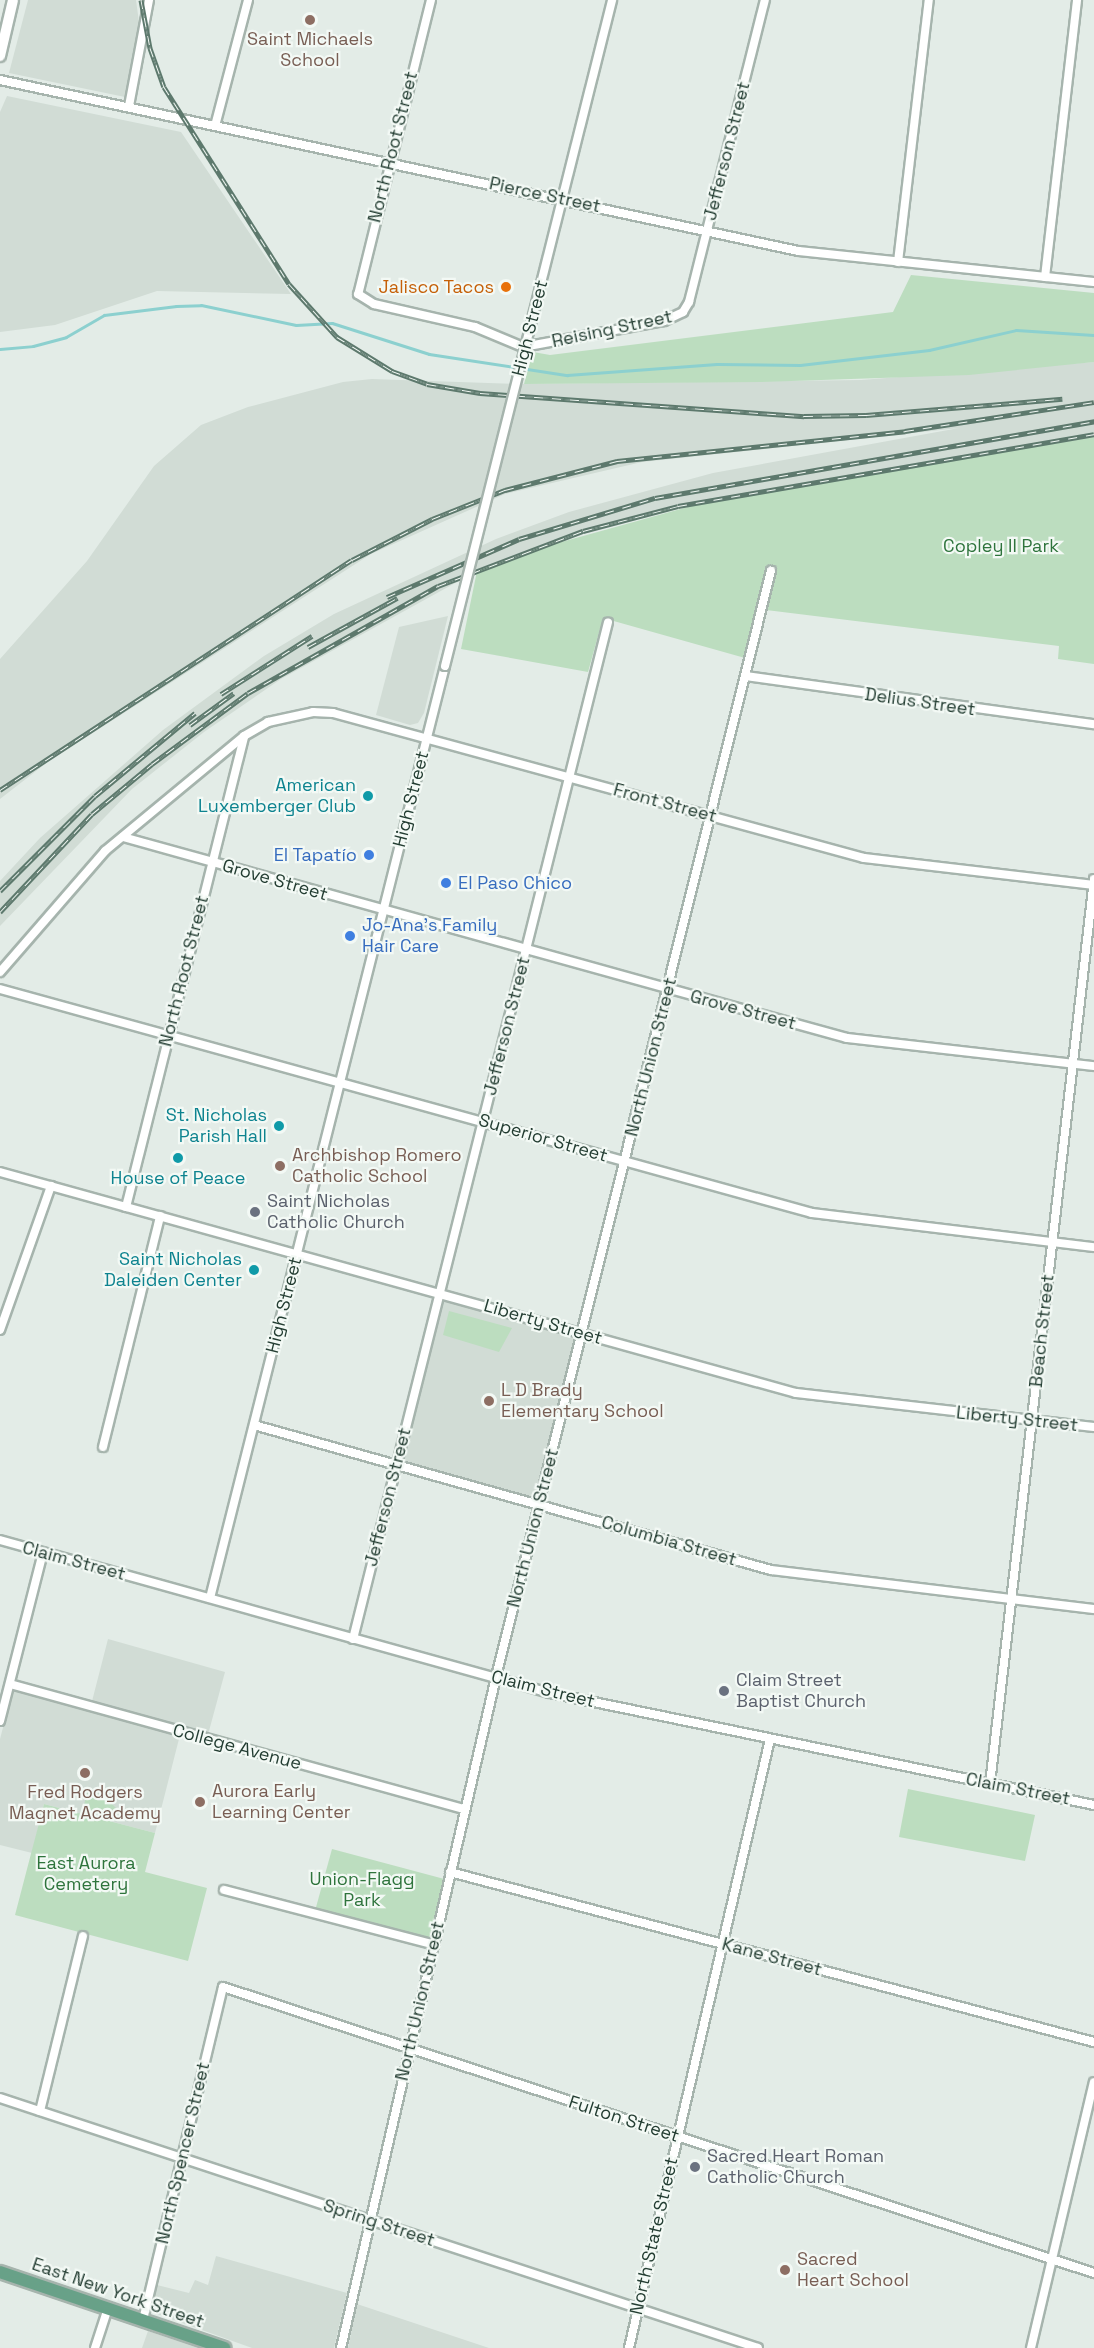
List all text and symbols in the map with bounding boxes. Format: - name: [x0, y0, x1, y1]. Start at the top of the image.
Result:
- marker: Saint Michaels School: [303, 13, 317, 27]
- place label: Saint Michaels School: [247, 29, 373, 72]
- street label: North Root Street: [364, 69, 422, 225]
- street label: Jefferson Street: [699, 79, 755, 223]
- street label: Pierce Street: [487, 173, 603, 217]
- place label: Jalisco Tacos: [378, 276, 494, 298]
- street label: High Street: [508, 278, 552, 378]
- marker: Jalisco Tacos: [499, 280, 513, 294]
- street label: Reising Street: [550, 306, 674, 352]
- park label: Copley II Park: [943, 535, 1059, 557]
- street label: Delius Street: [863, 684, 977, 720]
- street label: High Street: [389, 749, 433, 849]
- place label: American Luxemberger Club: [198, 775, 356, 818]
- street label: Front Street: [611, 779, 719, 827]
- marker: American Luxemberger Club: [361, 789, 375, 803]
- place label: El Tapatío: [273, 844, 357, 866]
- marker: El Tapatío: [362, 848, 376, 862]
- street label: Grove Street: [220, 855, 330, 905]
- place label: El Paso Chico: [458, 872, 572, 894]
- marker: El Paso Chico: [439, 876, 453, 890]
- street label: North Root Street: [155, 893, 213, 1049]
- place label: Jo-Ana's Family Hair Care: [362, 915, 497, 958]
- marker: Jo-Ana's Family Hair Care: [343, 929, 357, 943]
- street label: Jefferson Street: [479, 954, 535, 1098]
- street label: North Union Street: [621, 975, 681, 1139]
- street label: Grove Street: [688, 985, 798, 1035]
- place label: St. Nicholas Parish Hall: [165, 1105, 267, 1148]
- street label: Superior Street: [476, 1109, 610, 1167]
- marker: St. Nicholas Parish Hall: [272, 1119, 286, 1133]
- place label: Archbishop Romero Catholic School: [292, 1145, 462, 1188]
- marker: House of Peace: [171, 1151, 185, 1165]
- marker: Archbishop Romero Catholic School: [273, 1159, 287, 1173]
- place label: House of Peace: [111, 1167, 245, 1189]
- place label: Saint Nicholas Catholic Church: [267, 1191, 405, 1234]
- marker: Saint Nicholas Catholic Church: [248, 1205, 262, 1219]
- place label: Saint Nicholas Daleiden Center: [104, 1249, 242, 1292]
- street label: High Street: [262, 1255, 306, 1355]
- marker: Saint Nicholas Daleiden Center: [247, 1263, 261, 1277]
- street label: Beach Street: [1025, 1273, 1059, 1389]
- street label: Liberty Street: [481, 1295, 605, 1349]
- place label: L D Brady Elementary School: [501, 1380, 664, 1422]
- marker: L D Brady Elementary School: [482, 1394, 496, 1408]
- street label: Liberty Street: [955, 1402, 1079, 1436]
- street label: Jefferson Street: [360, 1425, 416, 1569]
- street label: North Union Street: [503, 1446, 563, 1610]
- street label: Columbia Street: [599, 1511, 739, 1571]
- street label: Claim Street: [20, 1537, 128, 1585]
- street label: Claim Street: [489, 1666, 597, 1712]
- place label: Claim Street Baptist Church: [736, 1670, 866, 1712]
- marker: Claim Street Baptist Church: [717, 1684, 731, 1698]
- street label: College Avenue: [170, 1719, 304, 1775]
- marker: Fred Rodgers Magnet Academy: [78, 1766, 92, 1780]
- street label: Claim Street: [964, 1768, 1072, 1810]
- place label: Aurora Early Learning Center: [212, 1781, 351, 1824]
- place label: Fred Rodgers Magnet Academy: [9, 1782, 161, 1824]
- marker: Aurora Early Learning Center: [193, 1795, 207, 1809]
- park label: East Aurora Cemetery: [36, 1853, 136, 1896]
- park label: Union-Flagg Park: [309, 1869, 415, 1912]
- street label: North Union Street: [391, 1919, 449, 2083]
- street label: Kane Street: [720, 1933, 824, 1981]
- street label: North Spencer Street: [152, 2060, 214, 2246]
- street label: Fulton Street: [566, 2091, 682, 2147]
- place label: Sacred Heart Roman Catholic Church: [707, 2146, 884, 2188]
- street label: North State Street: [625, 2155, 683, 2317]
- marker: Sacred Heart Roman Catholic Church: [688, 2160, 702, 2174]
- street label: Spring Street: [320, 2195, 438, 2251]
- place label: Sacred Heart School: [797, 2249, 909, 2292]
- street label: East New York Street: [29, 2253, 207, 2333]
- marker: Sacred Heart School: [778, 2263, 792, 2277]

